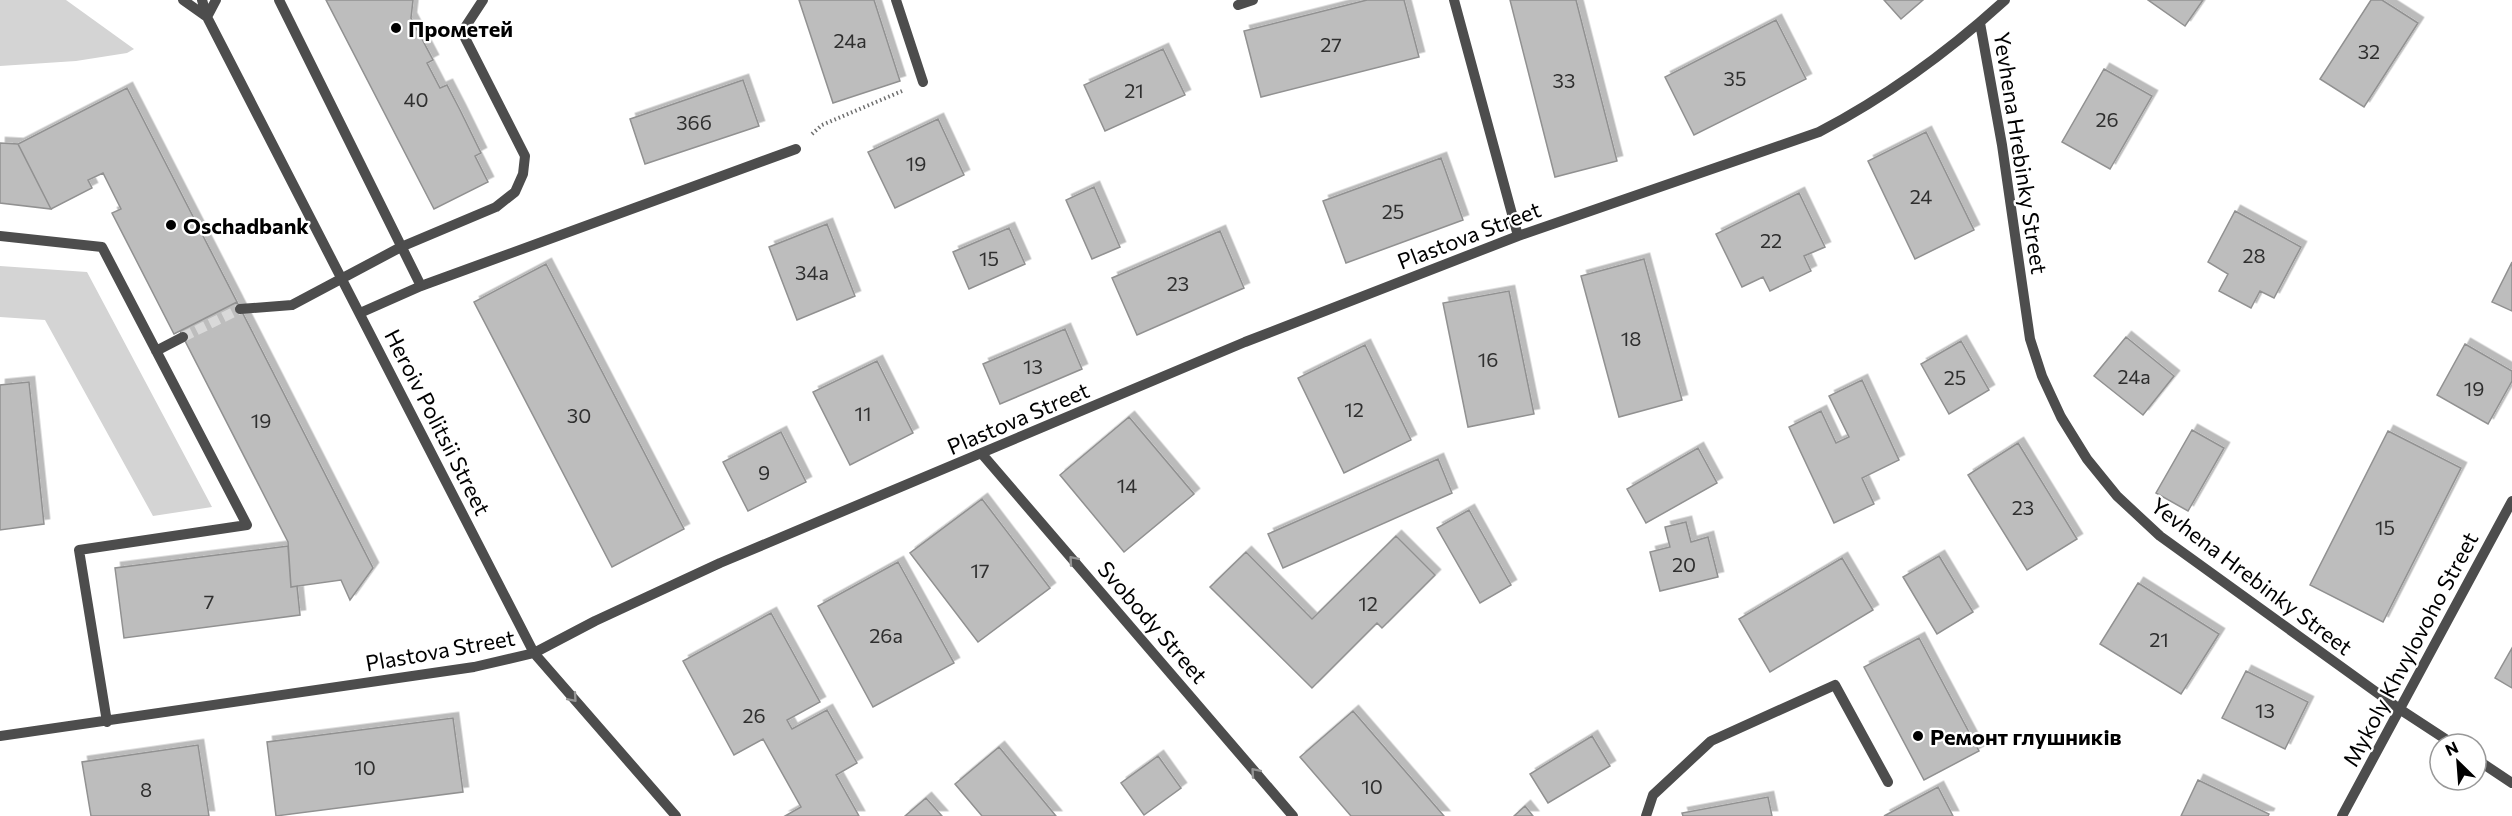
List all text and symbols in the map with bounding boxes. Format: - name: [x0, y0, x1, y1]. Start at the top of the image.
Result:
- place label: Прометей: [408, 15, 513, 42]
- marker: Прометей: [389, 21, 403, 35]
- house number: 24а: [833, 28, 867, 52]
- street label: Yevhena Hrebinky Street: [1989, 30, 2053, 276]
- house number: 27: [1320, 32, 1342, 56]
- house number: 32: [2358, 39, 2380, 63]
- house number: 35: [1724, 66, 1746, 90]
- house number: 33: [1553, 68, 1575, 92]
- house number: 21: [1124, 78, 1144, 102]
- house number: 40: [403, 87, 429, 111]
- house number: 26: [2095, 107, 2119, 131]
- house number: 36б: [676, 110, 712, 134]
- house number: 19: [906, 151, 926, 175]
- house number: 24: [1910, 184, 1932, 208]
- street label: Plastova Street: [1393, 195, 1545, 275]
- house number: 25: [1382, 199, 1404, 223]
- place label: Oschadbank: [183, 212, 309, 239]
- marker: Oschadbank: [164, 218, 178, 232]
- house number: 22: [1760, 228, 1782, 252]
- house number: 28: [2242, 243, 2266, 267]
- house number: 15: [979, 246, 999, 270]
- house number: 34а: [795, 260, 829, 284]
- house number: 23: [1167, 271, 1189, 295]
- street label: Heroiv Politsii Street: [379, 324, 497, 520]
- house number: 18: [1621, 326, 1641, 350]
- house number: 16: [1478, 347, 1498, 371]
- house number: 13: [1023, 354, 1043, 378]
- house number: 24а: [2117, 364, 2151, 388]
- house number: 25: [1944, 365, 1966, 389]
- street label: Plastova Street: [943, 376, 1093, 460]
- house number: 19: [2464, 376, 2484, 400]
- house number: 12: [1344, 397, 1364, 421]
- house number: 11: [854, 401, 872, 425]
- house number: 30: [567, 403, 591, 427]
- house number: 19: [251, 408, 271, 432]
- house number: 9: [758, 460, 770, 484]
- house number: 14: [1117, 473, 1137, 497]
- street label: Yevhena Hrebinky Street: [2146, 492, 2358, 660]
- house number: 23: [2012, 495, 2034, 519]
- house number: 15: [2375, 515, 2395, 539]
- street label: Mykoly Khvylovoho Street: [2337, 527, 2483, 771]
- house number: 20: [1672, 552, 1696, 576]
- street label: Svobody Street: [1093, 555, 1213, 689]
- one-way arrow: [1069, 556, 1080, 567]
- house number: 17: [970, 558, 990, 582]
- house number: 7: [204, 589, 214, 613]
- house number: 12: [1358, 591, 1378, 615]
- house number: 26а: [869, 623, 903, 647]
- street label: Plastova Street: [363, 624, 517, 676]
- house number: 21: [2149, 627, 2169, 651]
- one-way arrow: [566, 691, 577, 701]
- house number: 13: [2255, 698, 2275, 722]
- house number: 26: [742, 703, 766, 727]
- place label: Ремонт глушників: [1930, 723, 2122, 750]
- marker: Ремонт глушників: [1911, 729, 1925, 743]
- north arrow: [2428, 732, 2488, 792]
- text: N: [2442, 737, 2461, 759]
- house number: 10: [354, 755, 376, 779]
- one-way arrow: [1251, 768, 1262, 779]
- house number: 10: [1361, 774, 1383, 798]
- house number: 8: [140, 777, 152, 801]

